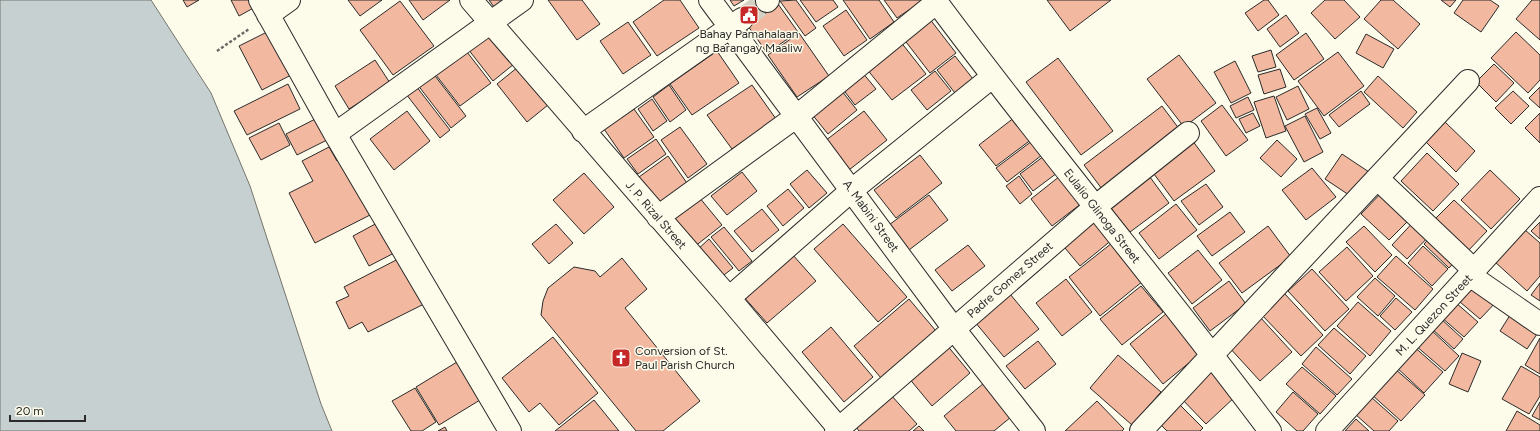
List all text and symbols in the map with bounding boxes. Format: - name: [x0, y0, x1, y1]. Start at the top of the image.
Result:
- public building icon: Bahay Pamahalaan ng Barangay Maaliw: [738, 4, 760, 26]
- place label: Bahay Pamahalaan ng Barangay Maaliw: [696, 27, 803, 55]
- street label: Eulalio Glinoga Street: [1061, 166, 1143, 266]
- street label: A. Mabini Street: [840, 177, 902, 255]
- street label: J. P. Rizal Street: [623, 178, 690, 252]
- street label: Padre Gomez Street: [964, 239, 1056, 321]
- street label: M. L. Quezon Street: [1393, 271, 1476, 359]
- place label: Conversion of St. Paul Parish Church: [635, 344, 735, 372]
- church icon: Conversion of St. Paul Parish Church: [610, 347, 632, 369]
- scale bar: [10, 397, 85, 423]
- text: 20 m: [16, 404, 44, 418]

